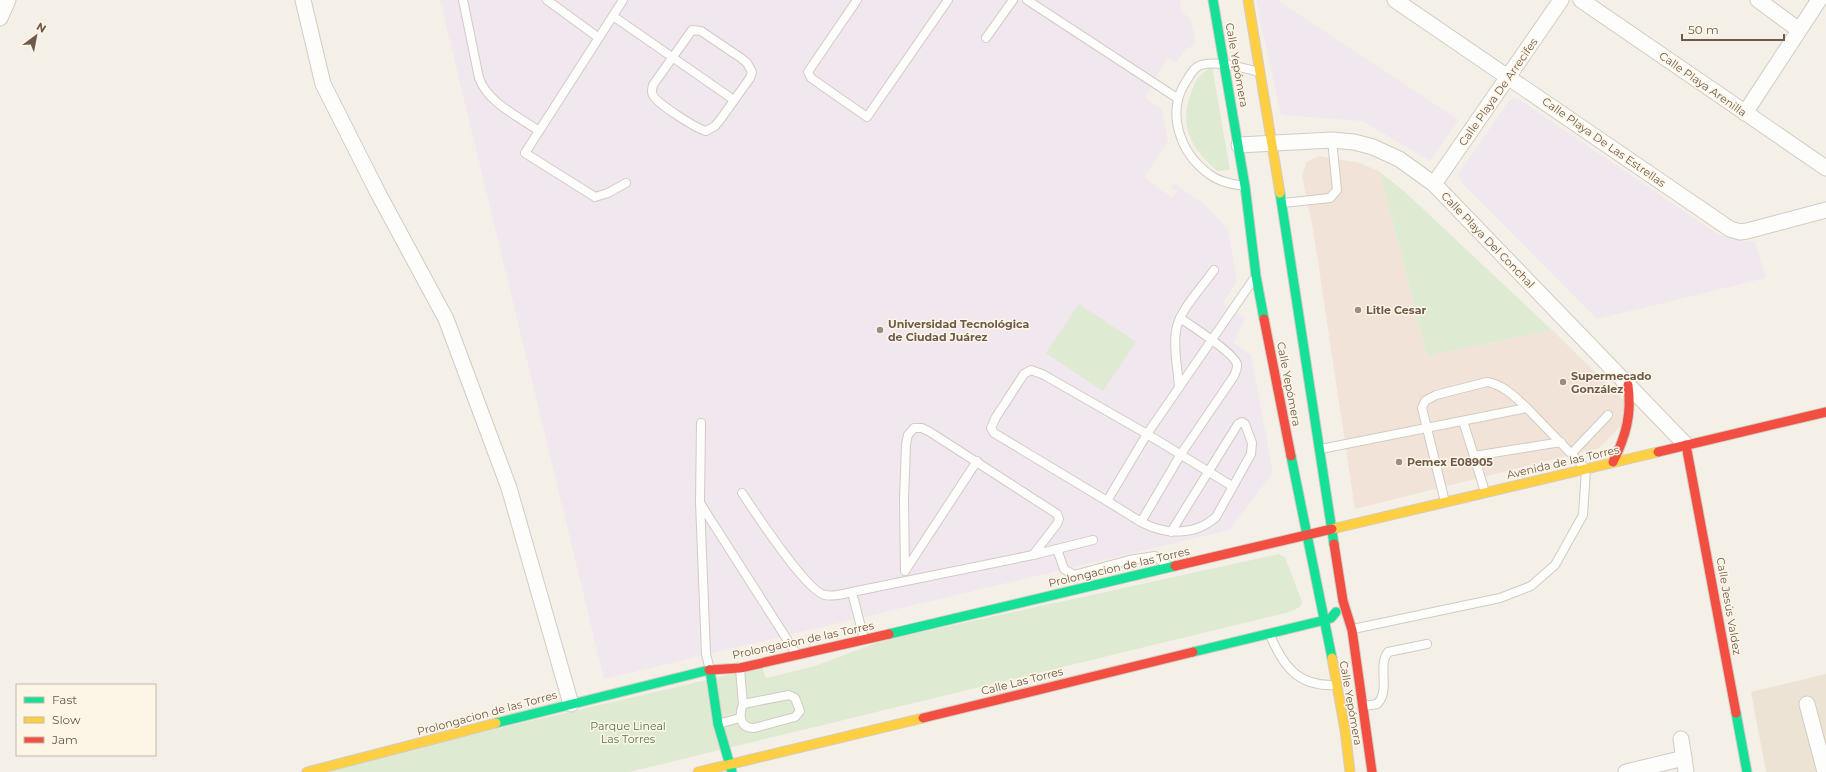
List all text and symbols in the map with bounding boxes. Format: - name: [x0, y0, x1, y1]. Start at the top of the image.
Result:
- north arrow: [16, 16, 56, 56]
- scale bar: [1682, 16, 1784, 42]
- text: N: [34, 19, 49, 36]
- street label: Calle Yepómera: [1223, 22, 1251, 108]
- text: 50 m: [1688, 22, 1719, 37]
- street label: Calle Playa De Arrecifes: [1455, 35, 1541, 149]
- street label: Calle Playa Arenilla: [1657, 49, 1749, 119]
- street label: Calle Playa De Las Estrellas: [1540, 94, 1669, 190]
- street label: Calle Playa Del Conchal: [1438, 189, 1538, 291]
- place label: Litle Cesar: [1366, 303, 1426, 317]
- marker: Litle Cesar: [1353, 305, 1363, 315]
- place label: Universidad Tecnológica de Ciudad Juárez: [888, 317, 1030, 344]
- marker: Universidad Tecnológica de Ciudad Juárez: [875, 325, 885, 335]
- street label: Calle Yepómera: [1274, 341, 1304, 427]
- place label: Supermecado González: [1571, 369, 1651, 396]
- marker: Supermecado González: [1558, 377, 1568, 387]
- street label: Avenida de las Torres: [1505, 442, 1621, 482]
- place label: Pemex E08905: [1407, 455, 1493, 469]
- marker: Pemex E08905: [1394, 457, 1404, 467]
- street label: Prolongacion de las Torres: [1047, 544, 1191, 590]
- street label: Calle Jesús Valdez: [1714, 556, 1745, 656]
- street label: Prolongacion de las Torres: [731, 618, 876, 662]
- street label: Calle Yepómera: [1337, 660, 1365, 746]
- street label: Calle Las Torres: [980, 664, 1065, 698]
- legend: [16, 684, 156, 756]
- street label: Prolongacion de las Torres: [415, 687, 559, 738]
- text: Fast: [52, 692, 77, 707]
- text: Slow: [52, 712, 81, 727]
- park label: Parque Lineal Las Torres: [590, 719, 666, 746]
- text: Jam: [51, 732, 78, 747]

